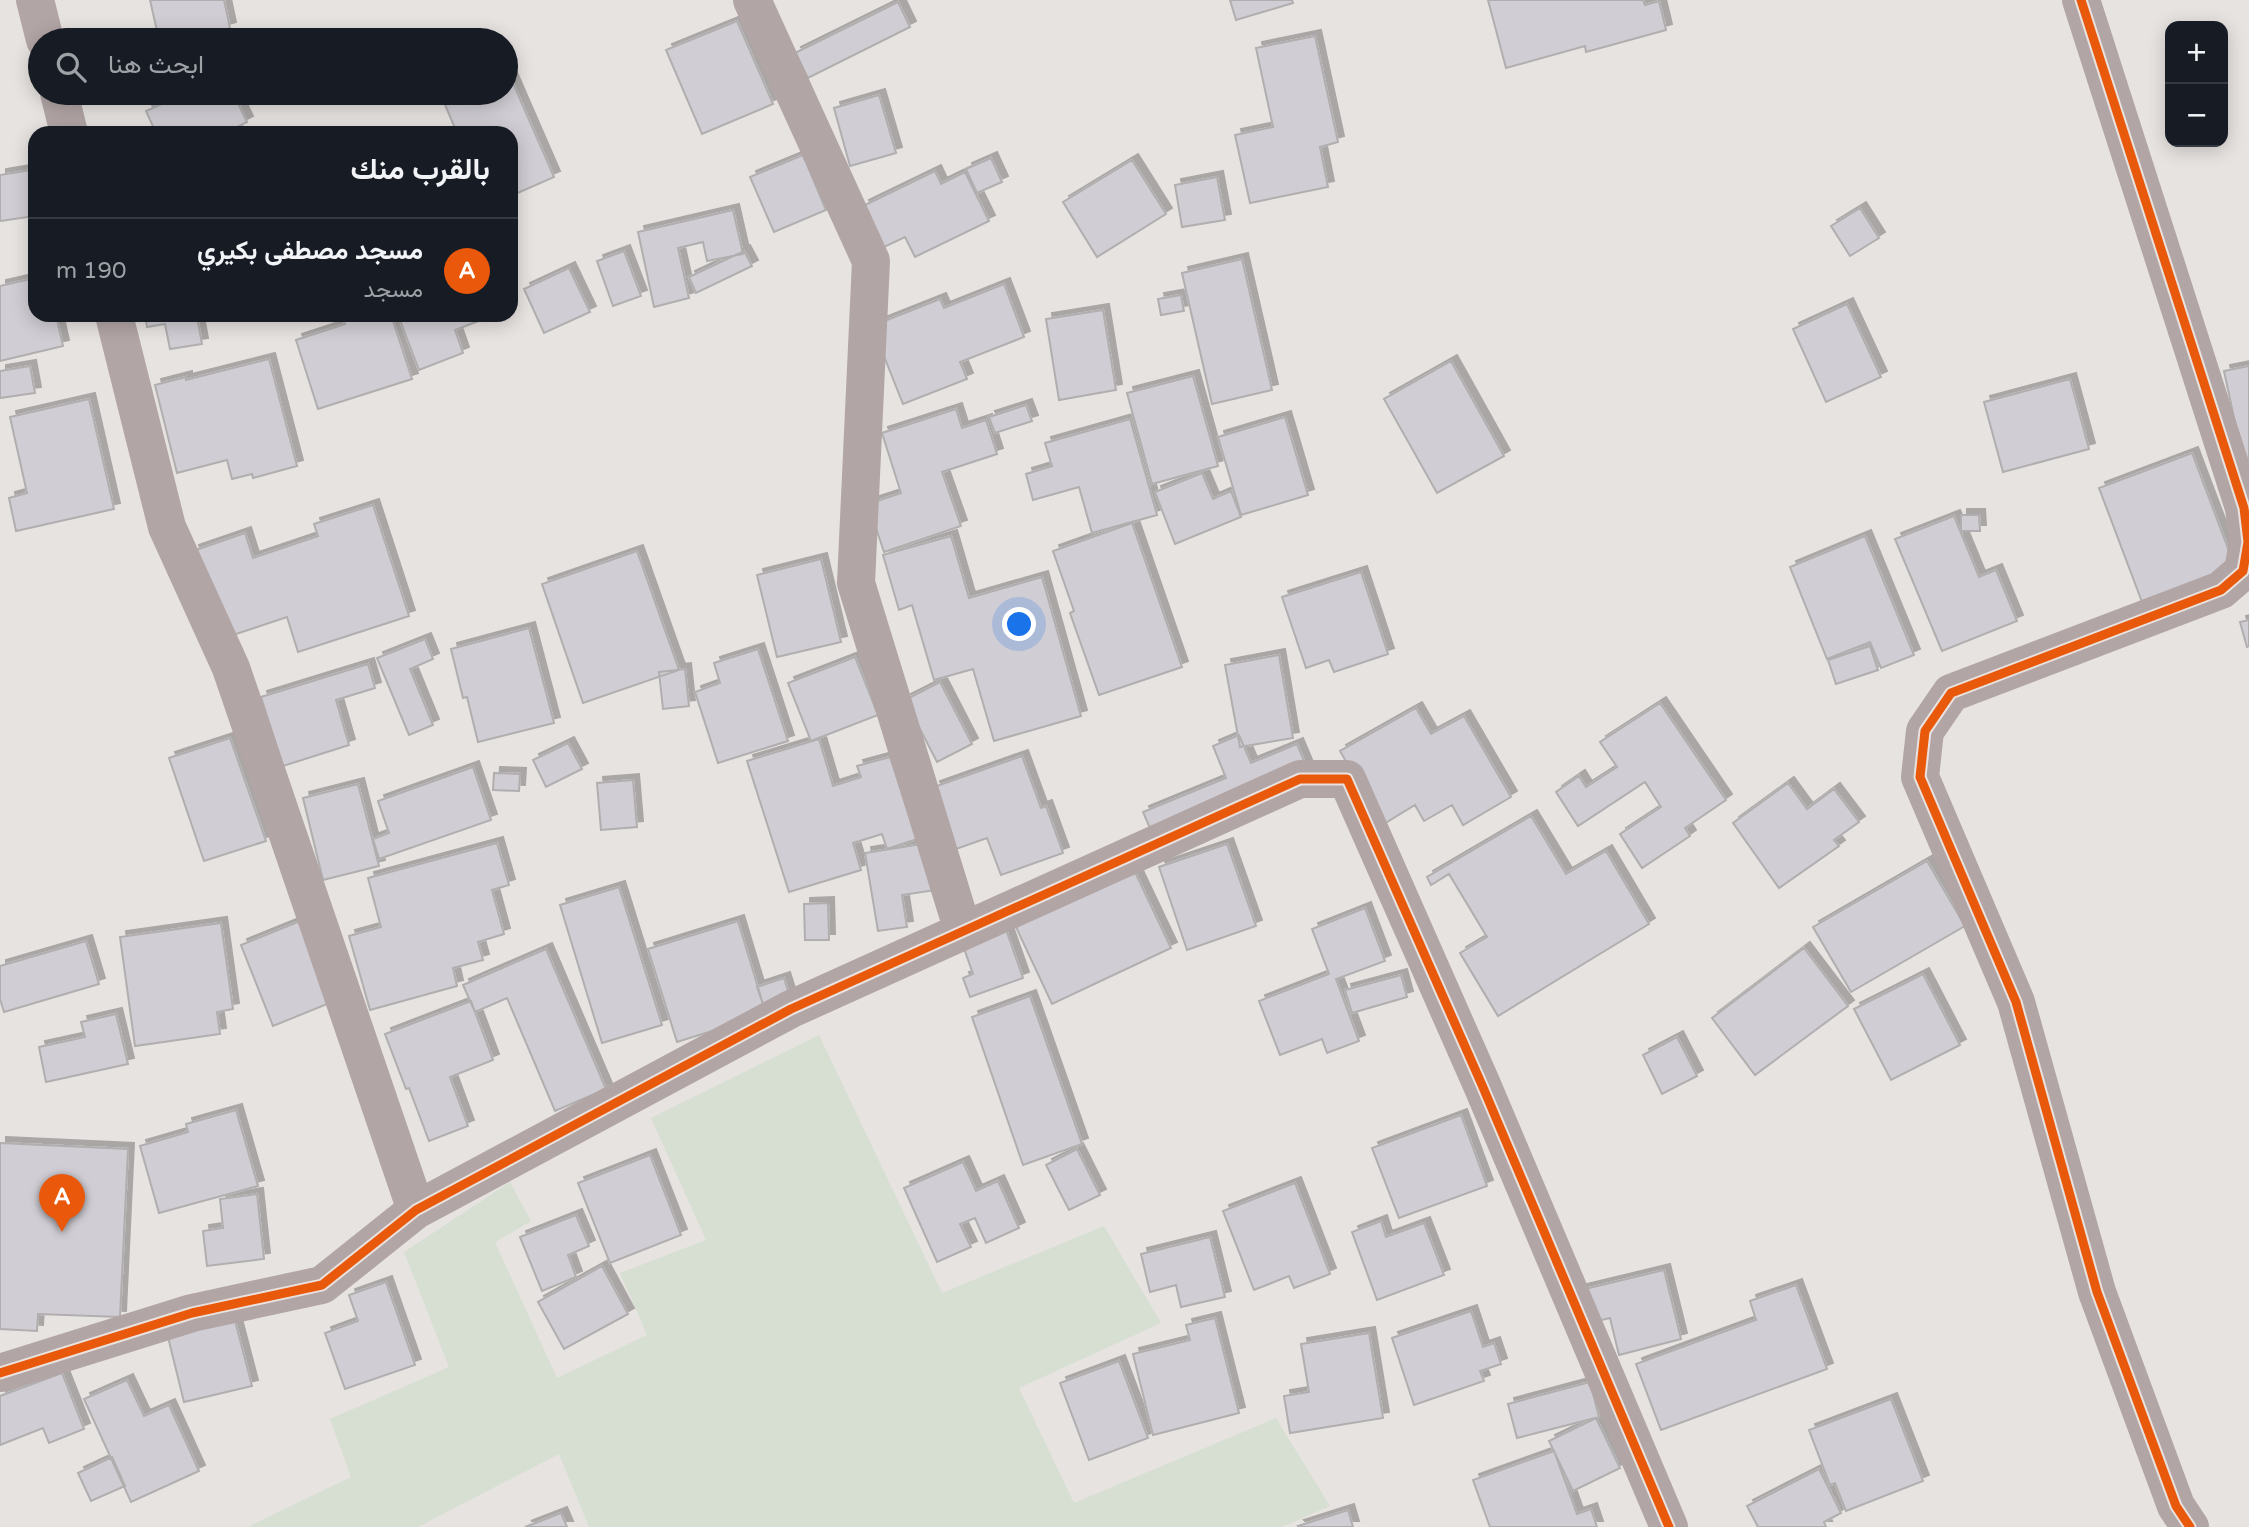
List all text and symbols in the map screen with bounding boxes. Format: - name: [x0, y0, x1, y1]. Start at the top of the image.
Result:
- map controls: [2165, 21, 2228, 147]
- button: +: [2165, 21, 2228, 84]
- search box: [28, 28, 518, 105]
- icon: search: [52, 48, 90, 86]
- text: ابحث هنا: [108, 49, 204, 80]
- button: −: [2165, 84, 2228, 147]
- text: بالقرب منك: [350, 151, 490, 188]
- text: مسجد مصطفى بكيري: [197, 235, 423, 266]
- text: 190 m: [56, 257, 126, 285]
- text: A: [458, 257, 476, 285]
- text: مسجد: [363, 276, 423, 304]
- your location: [1002, 607, 1036, 641]
- pin: A: [39, 1174, 85, 1232]

